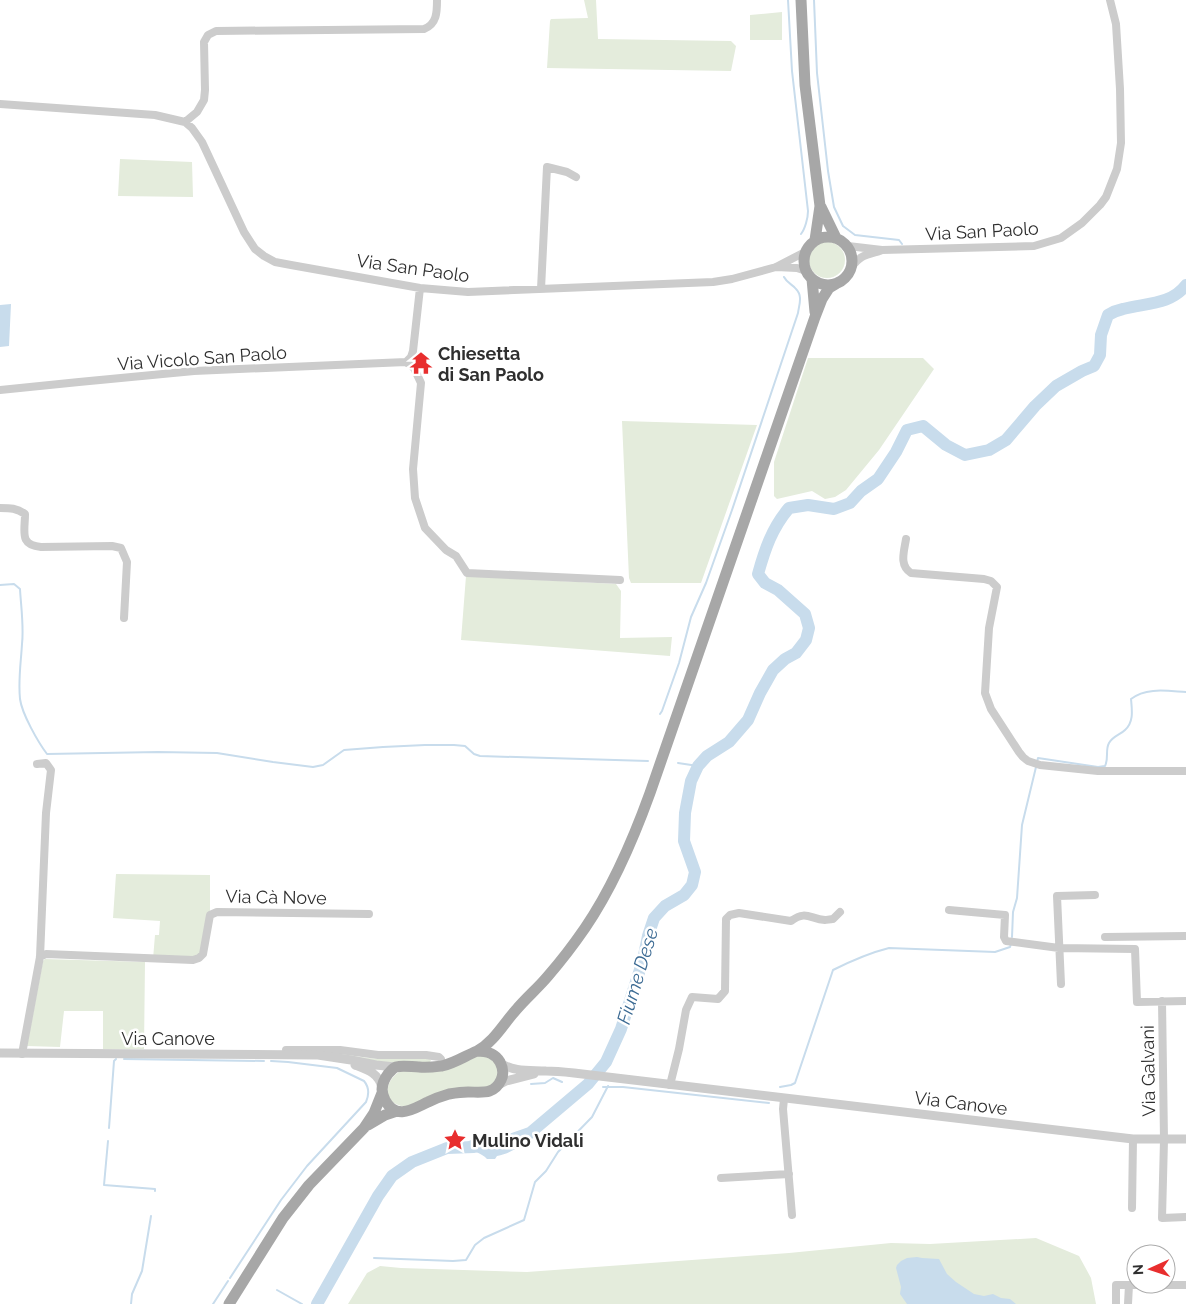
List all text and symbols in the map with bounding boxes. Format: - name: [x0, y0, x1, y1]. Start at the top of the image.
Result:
- street label: Via San Paolo: [925, 218, 1040, 244]
- street label: Via San Paolo: [355, 250, 471, 286]
- street label: Via Vicolo San Paolo: [117, 342, 288, 374]
- place label: Chiesetta di San Paolo: [438, 343, 544, 385]
- temple icon: Chiesetta di San Paolo: [408, 350, 434, 376]
- street label: Via Cà Nove: [225, 886, 327, 908]
- water label: Fiume Dese: [612, 925, 662, 1027]
- street label: Via Galvani: [1137, 1025, 1159, 1117]
- street label: Via Canove: [121, 1028, 215, 1049]
- street label: Via Canove: [913, 1087, 1009, 1119]
- place icon: Mulino Vidali: [442, 1127, 468, 1153]
- place label: Mulino Vidali: [472, 1130, 583, 1151]
- north arrow: [1126, 1244, 1176, 1294]
- text: N: [1130, 1264, 1146, 1275]

